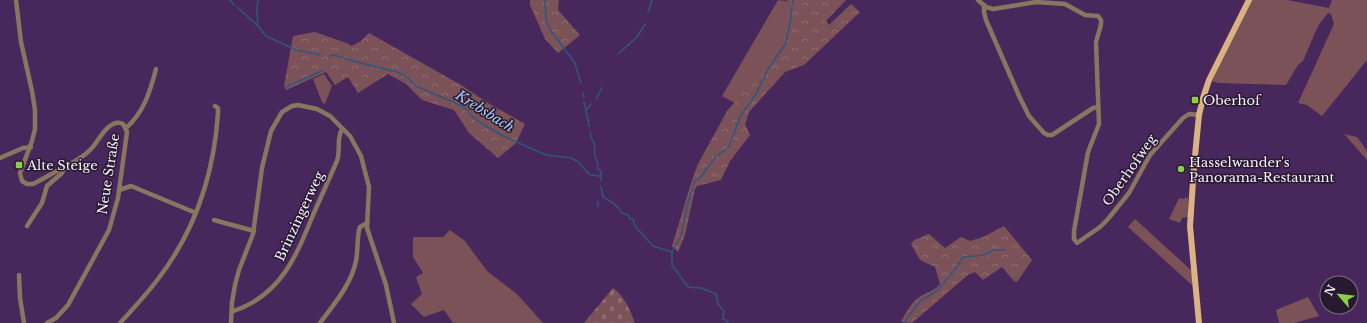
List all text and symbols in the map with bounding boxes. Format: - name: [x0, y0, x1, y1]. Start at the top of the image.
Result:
- water label: Krebsbach: [452, 85, 518, 136]
- place label: Oberhof: [1203, 92, 1262, 109]
- marker: Oberhof: [1190, 95, 1200, 105]
- street label: Oberhofweg: [1099, 131, 1160, 209]
- street label: Neue Straße: [94, 132, 123, 216]
- place label: Hasselwander's Panorama-Restaurant: [1189, 154, 1335, 186]
- place label: Alte Steige: [26, 157, 98, 174]
- marker: Alte Steige: [14, 160, 24, 170]
- marker: Hasselwander's Panorama-Restaurant: [1176, 164, 1186, 174]
- street label: Brinzingerweg: [271, 168, 328, 264]
- north arrow: [1319, 275, 1359, 315]
- text: N: [1322, 282, 1339, 298]

